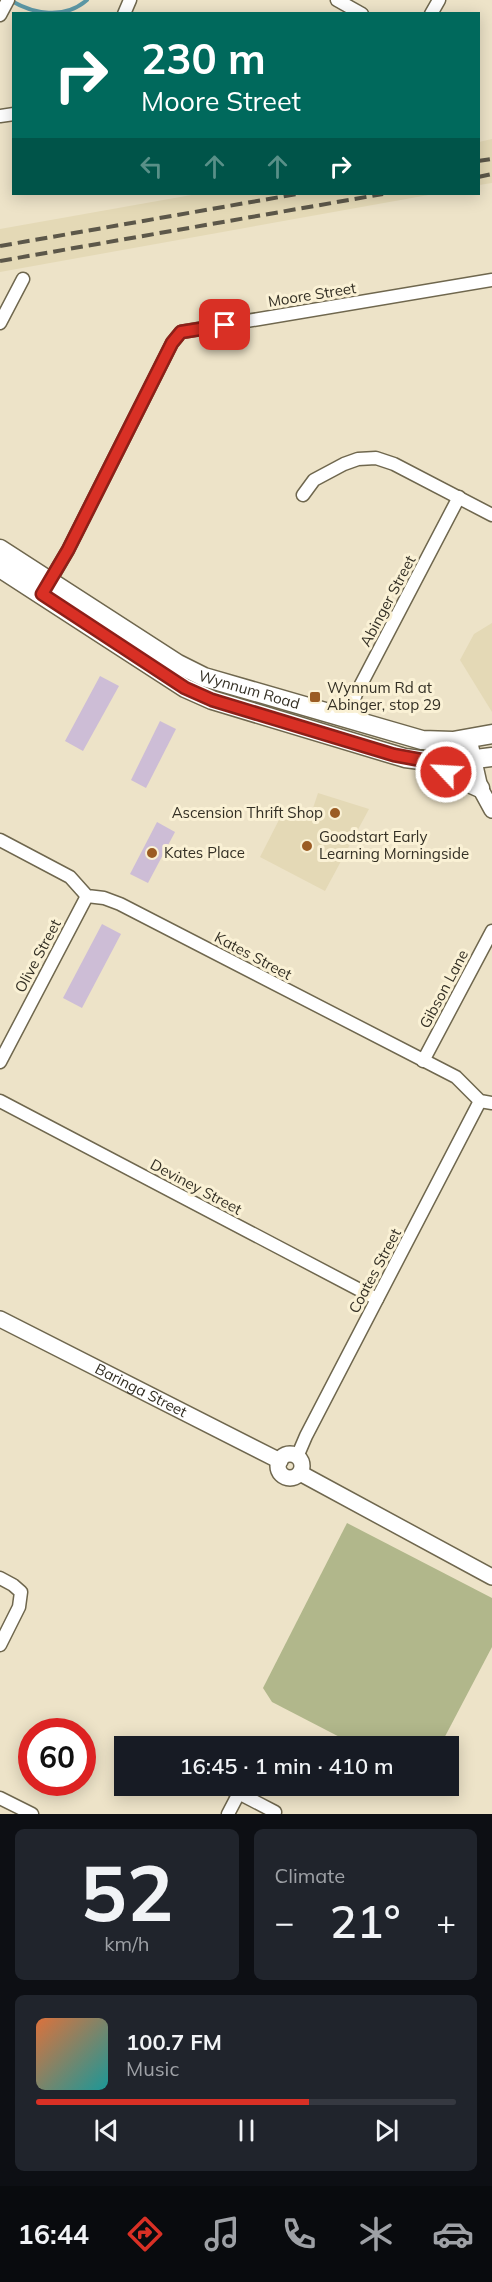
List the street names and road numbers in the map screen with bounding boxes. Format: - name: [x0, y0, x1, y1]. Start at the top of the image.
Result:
- street label: Moore Street: [267, 278, 357, 311]
- street label: Abinger Street: [356, 552, 420, 650]
- street label: Wynnum Road: [197, 666, 302, 713]
- street label: Olive Street: [10, 916, 65, 996]
- street label: Kates Street: [211, 927, 295, 984]
- street label: Gibson Lane: [415, 946, 472, 1031]
- street label: Deviney Street: [147, 1154, 245, 1219]
- street label: Coates Street: [344, 1225, 405, 1316]
- street label: Baringa Street: [92, 1359, 190, 1421]

